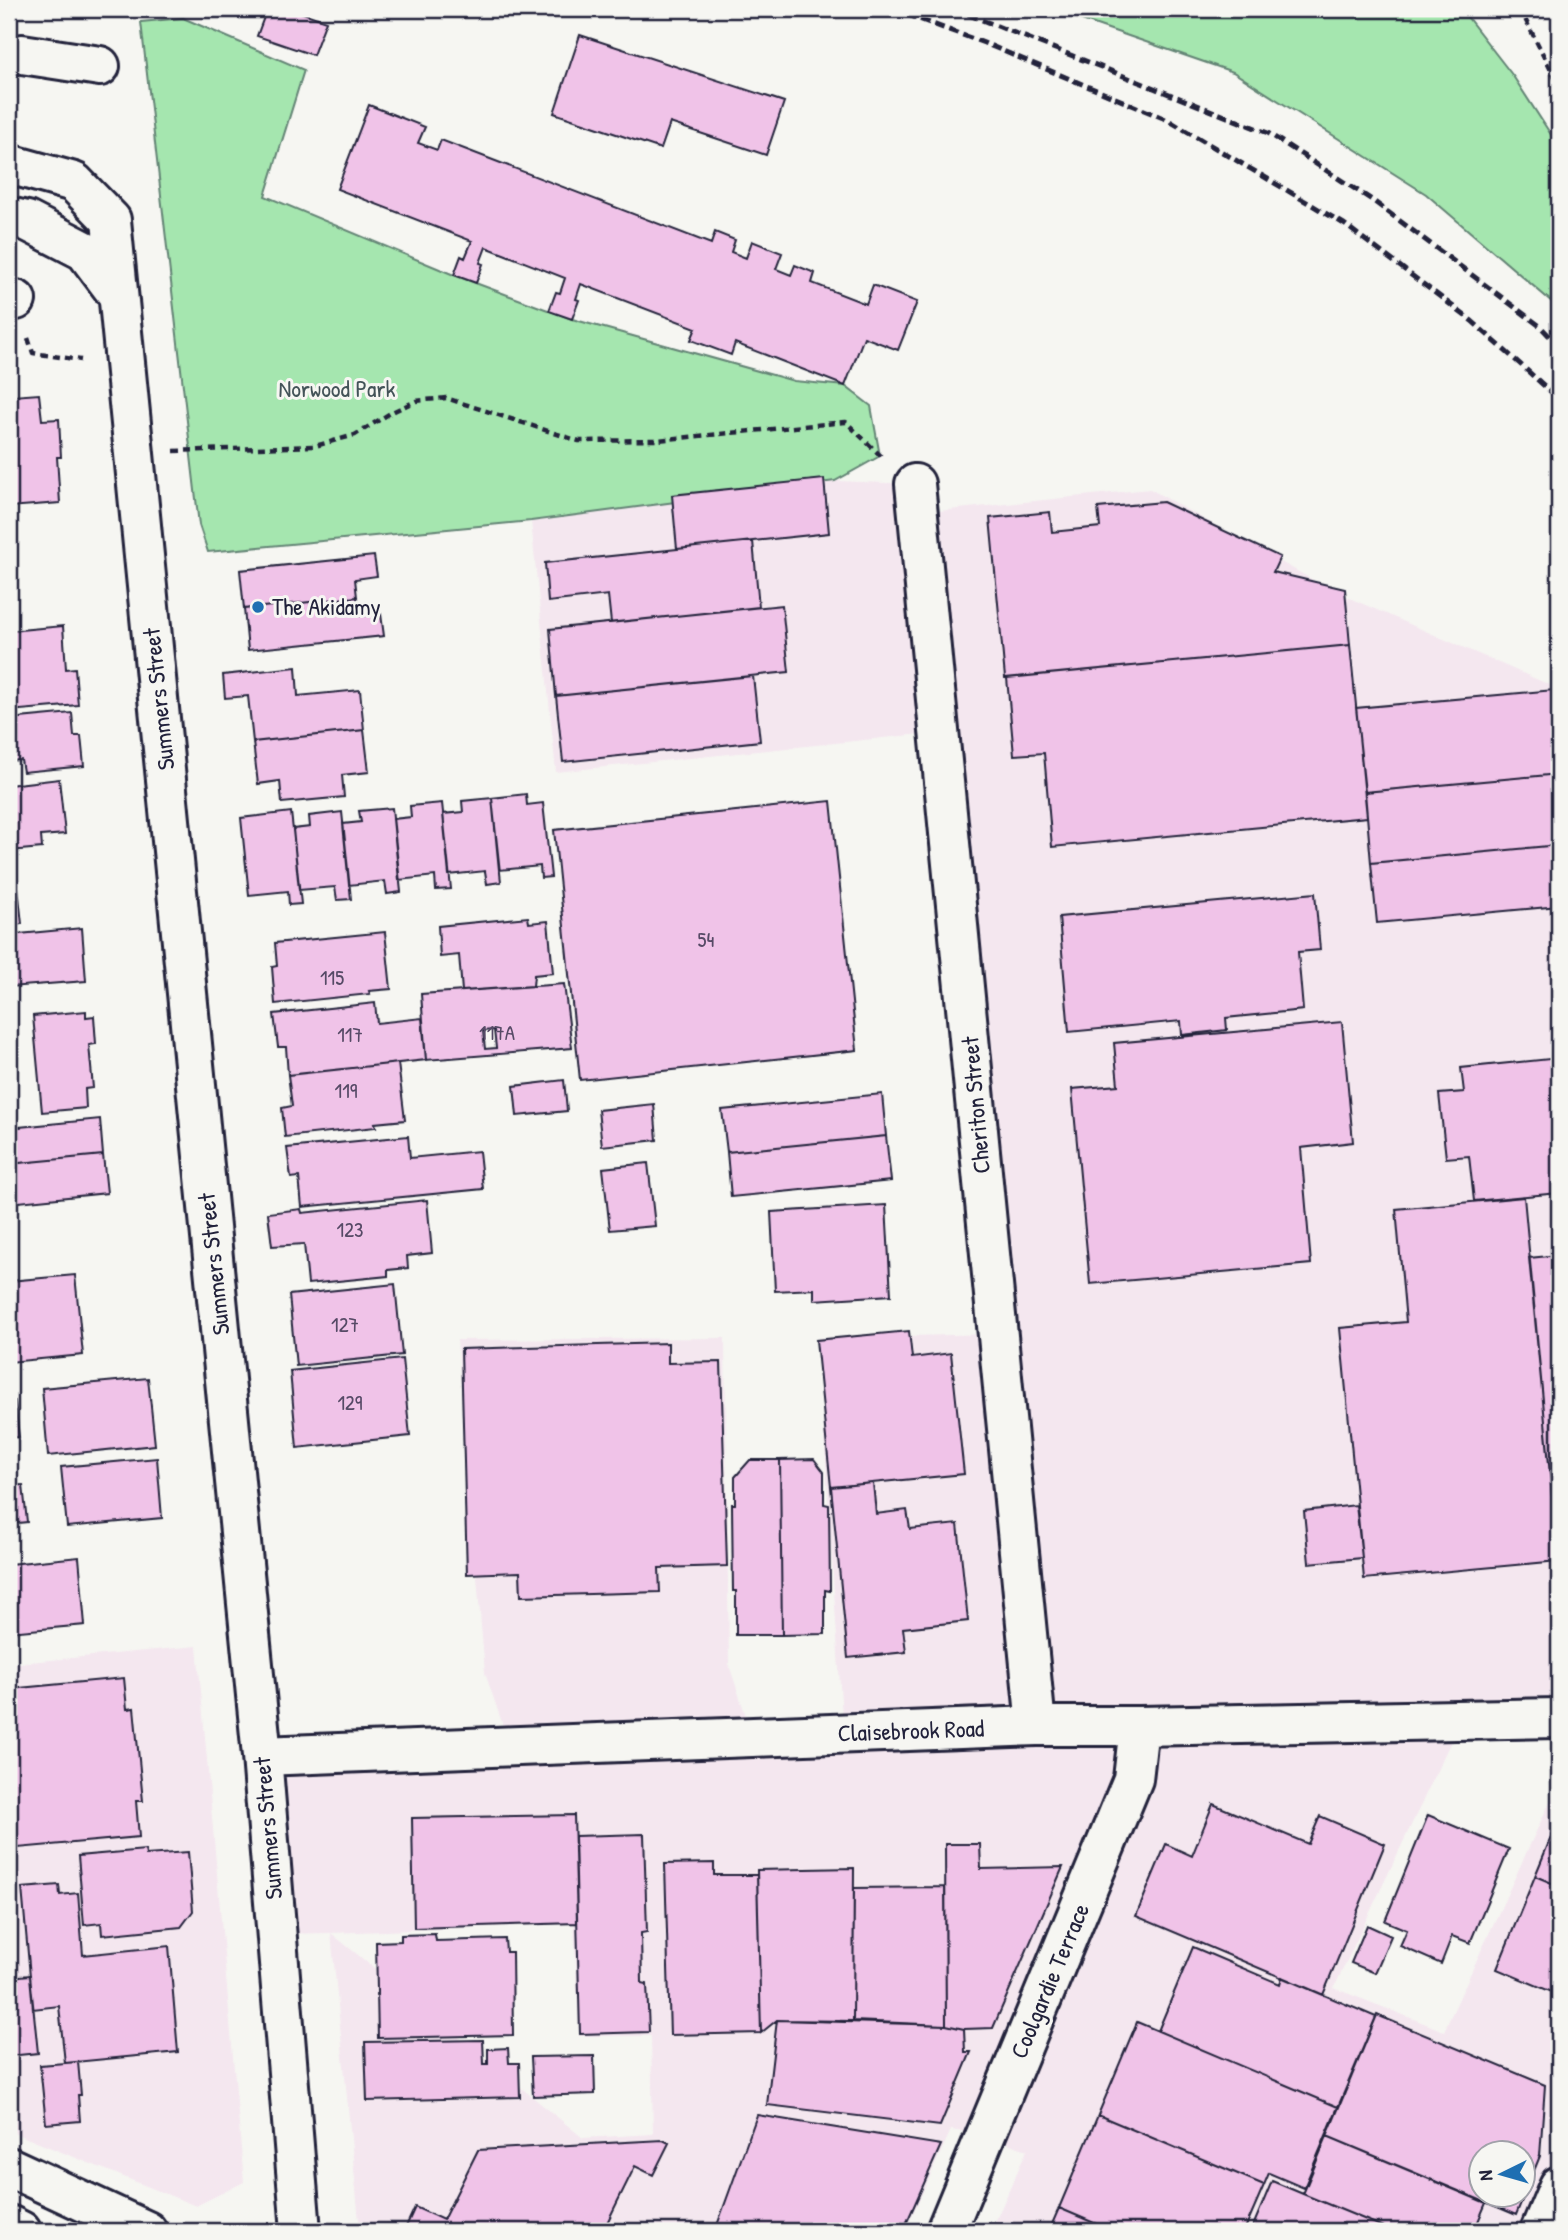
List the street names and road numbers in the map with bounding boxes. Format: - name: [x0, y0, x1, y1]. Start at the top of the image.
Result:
- street label: Summers Street: [135, 626, 181, 772]
- street label: Cheriton Street: [953, 1034, 997, 1175]
- street label: Summers Street: [190, 1191, 236, 1337]
- street label: Claisebrook Road: [837, 1711, 985, 1749]
- street label: Summers Street: [245, 1755, 289, 1901]
- street label: Coolgardie Terrace: [1002, 1898, 1096, 2063]

